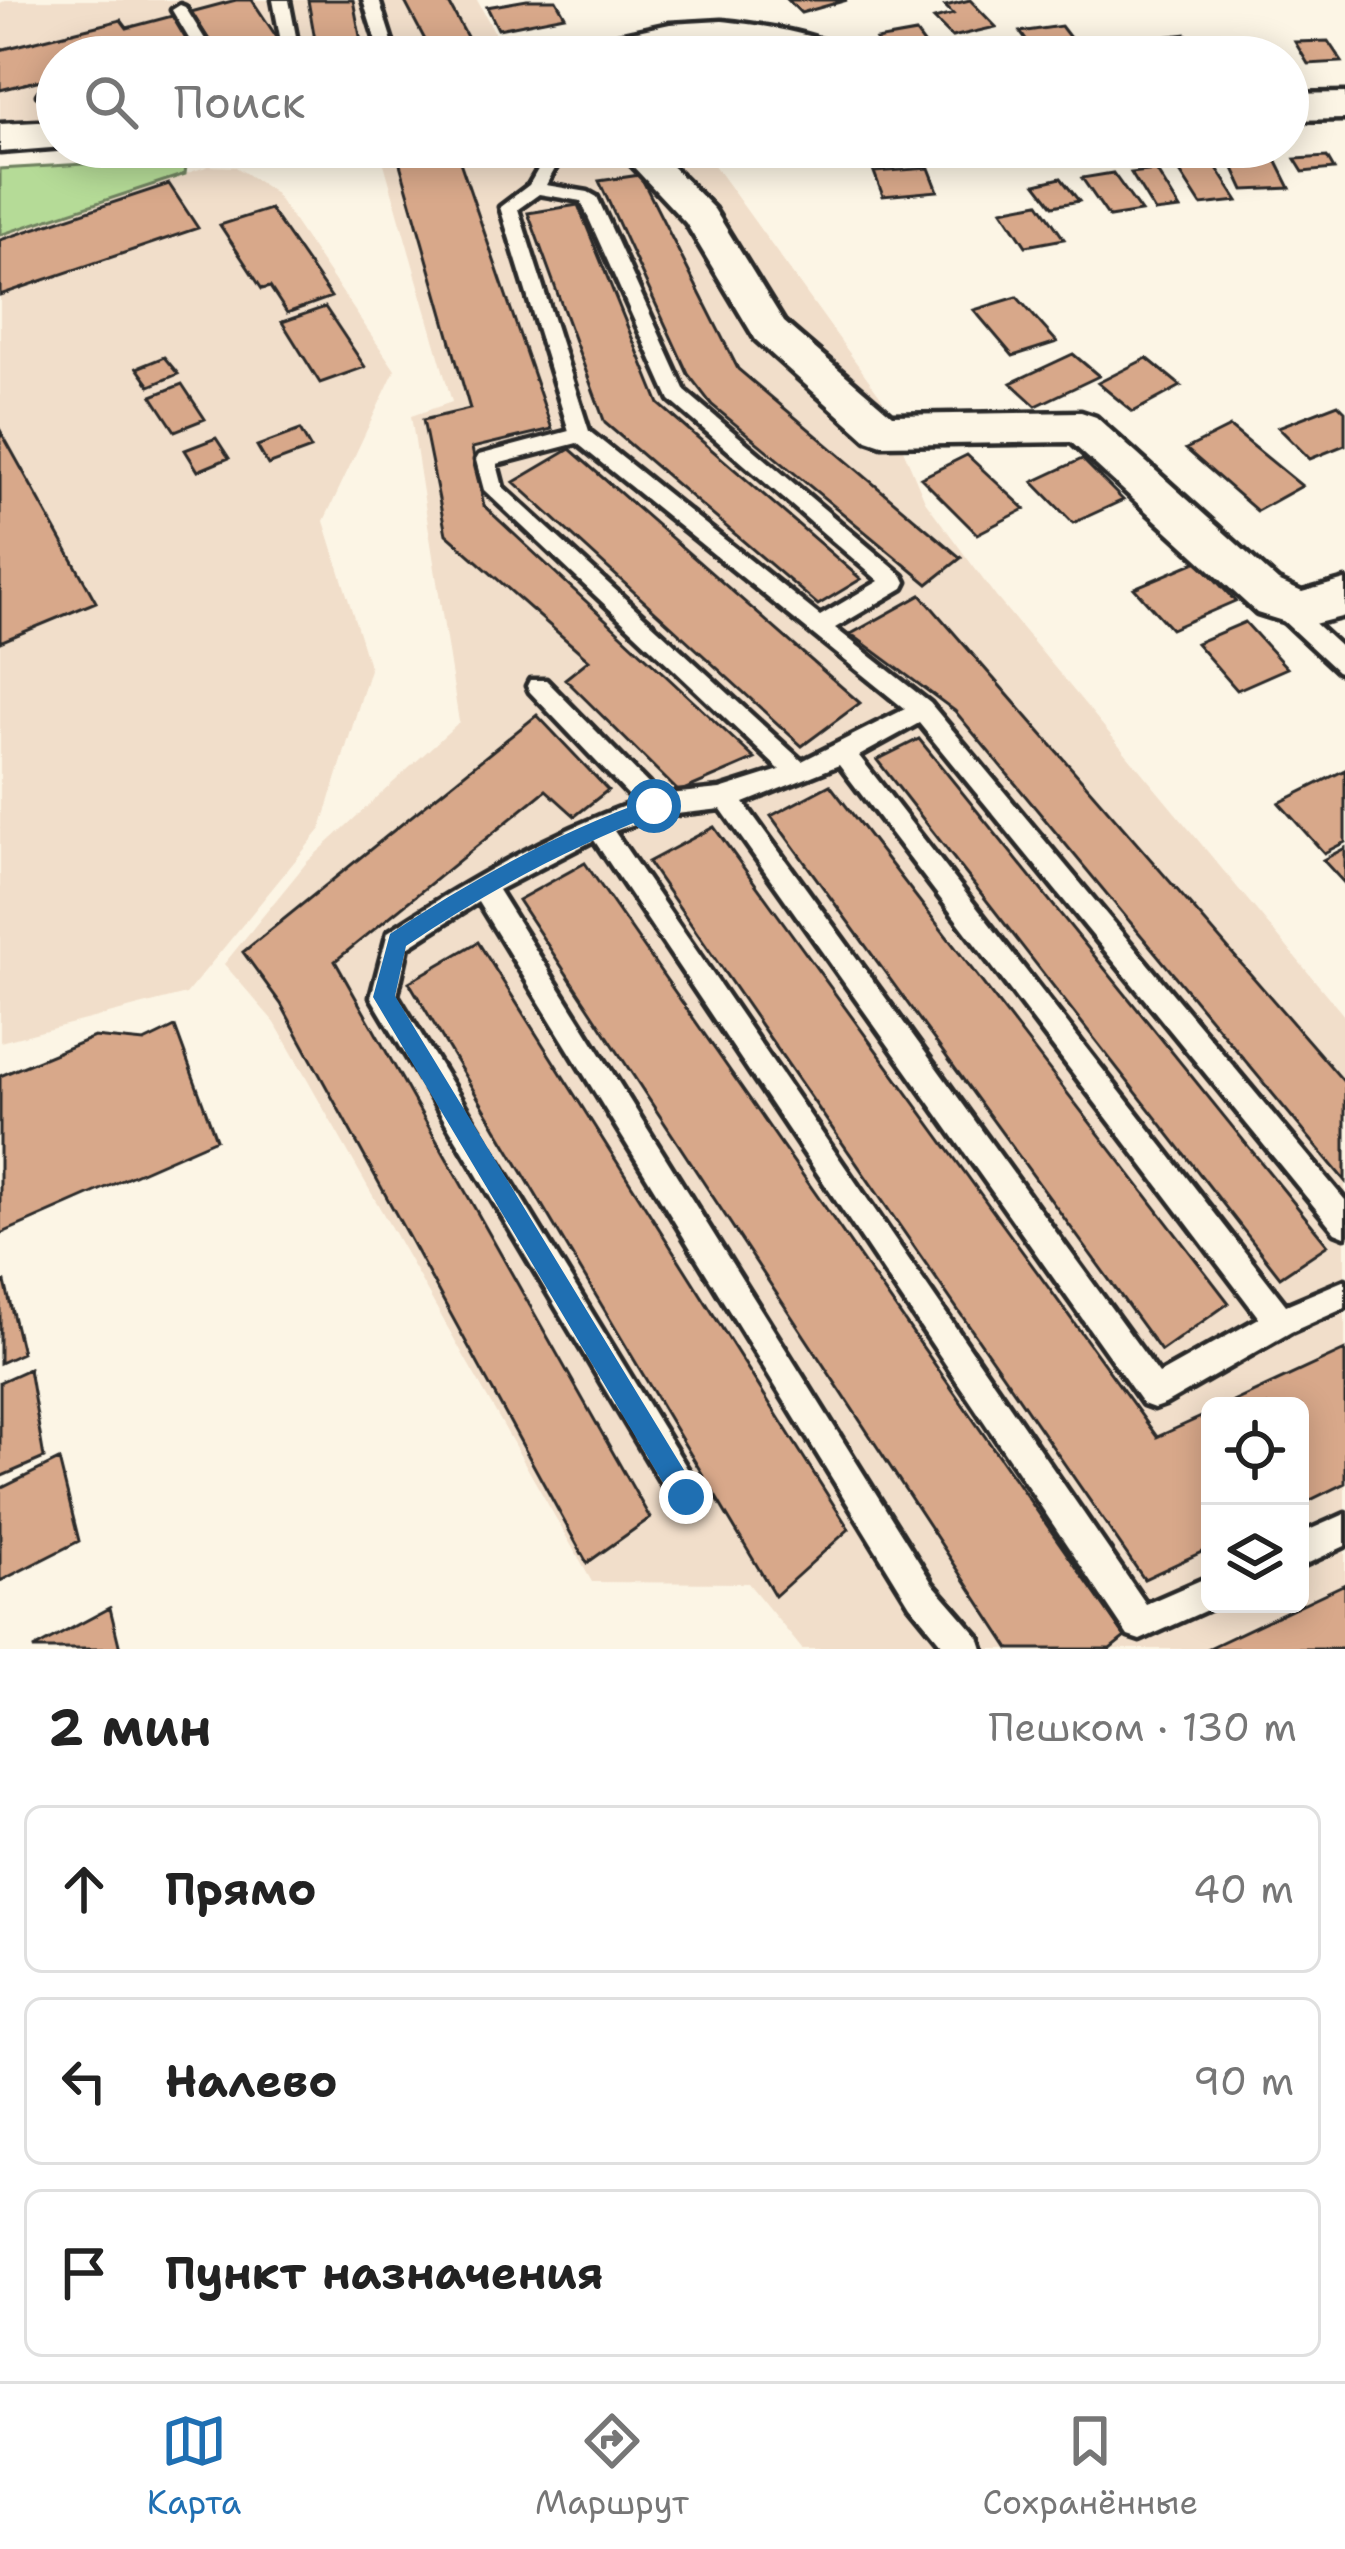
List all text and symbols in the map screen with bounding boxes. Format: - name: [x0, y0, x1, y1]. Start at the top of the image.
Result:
- search box: [36, 36, 1309, 168]
- icon: search: [78, 69, 144, 135]
- text: Поиск: [174, 72, 305, 132]
- route start: [627, 779, 681, 833]
- map controls: [1201, 1397, 1309, 1613]
- button: locate: [1201, 1397, 1309, 1505]
- route end: [659, 1470, 713, 1524]
- button: layers: [1201, 1505, 1309, 1613]
- text: 2 мин: [48, 1693, 212, 1761]
- text: Пешком · 130 m: [989, 1701, 1297, 1753]
- icon: ahead: [51, 1856, 117, 1922]
- text: Прямо: [165, 1859, 316, 1919]
- text: 40 m: [1193, 1863, 1294, 1915]
- icon: left: [51, 2048, 117, 2114]
- text: Налево: [165, 2051, 338, 2111]
- text: 90 m: [1193, 2055, 1294, 2107]
- icon: arrive: [51, 2240, 117, 2306]
- text: Пункт назначения: [165, 2243, 604, 2303]
- tab: Карта: [147, 2408, 241, 2525]
- tab: Маршрут: [535, 2408, 689, 2525]
- tab: Сохранённые: [983, 2408, 1198, 2525]

